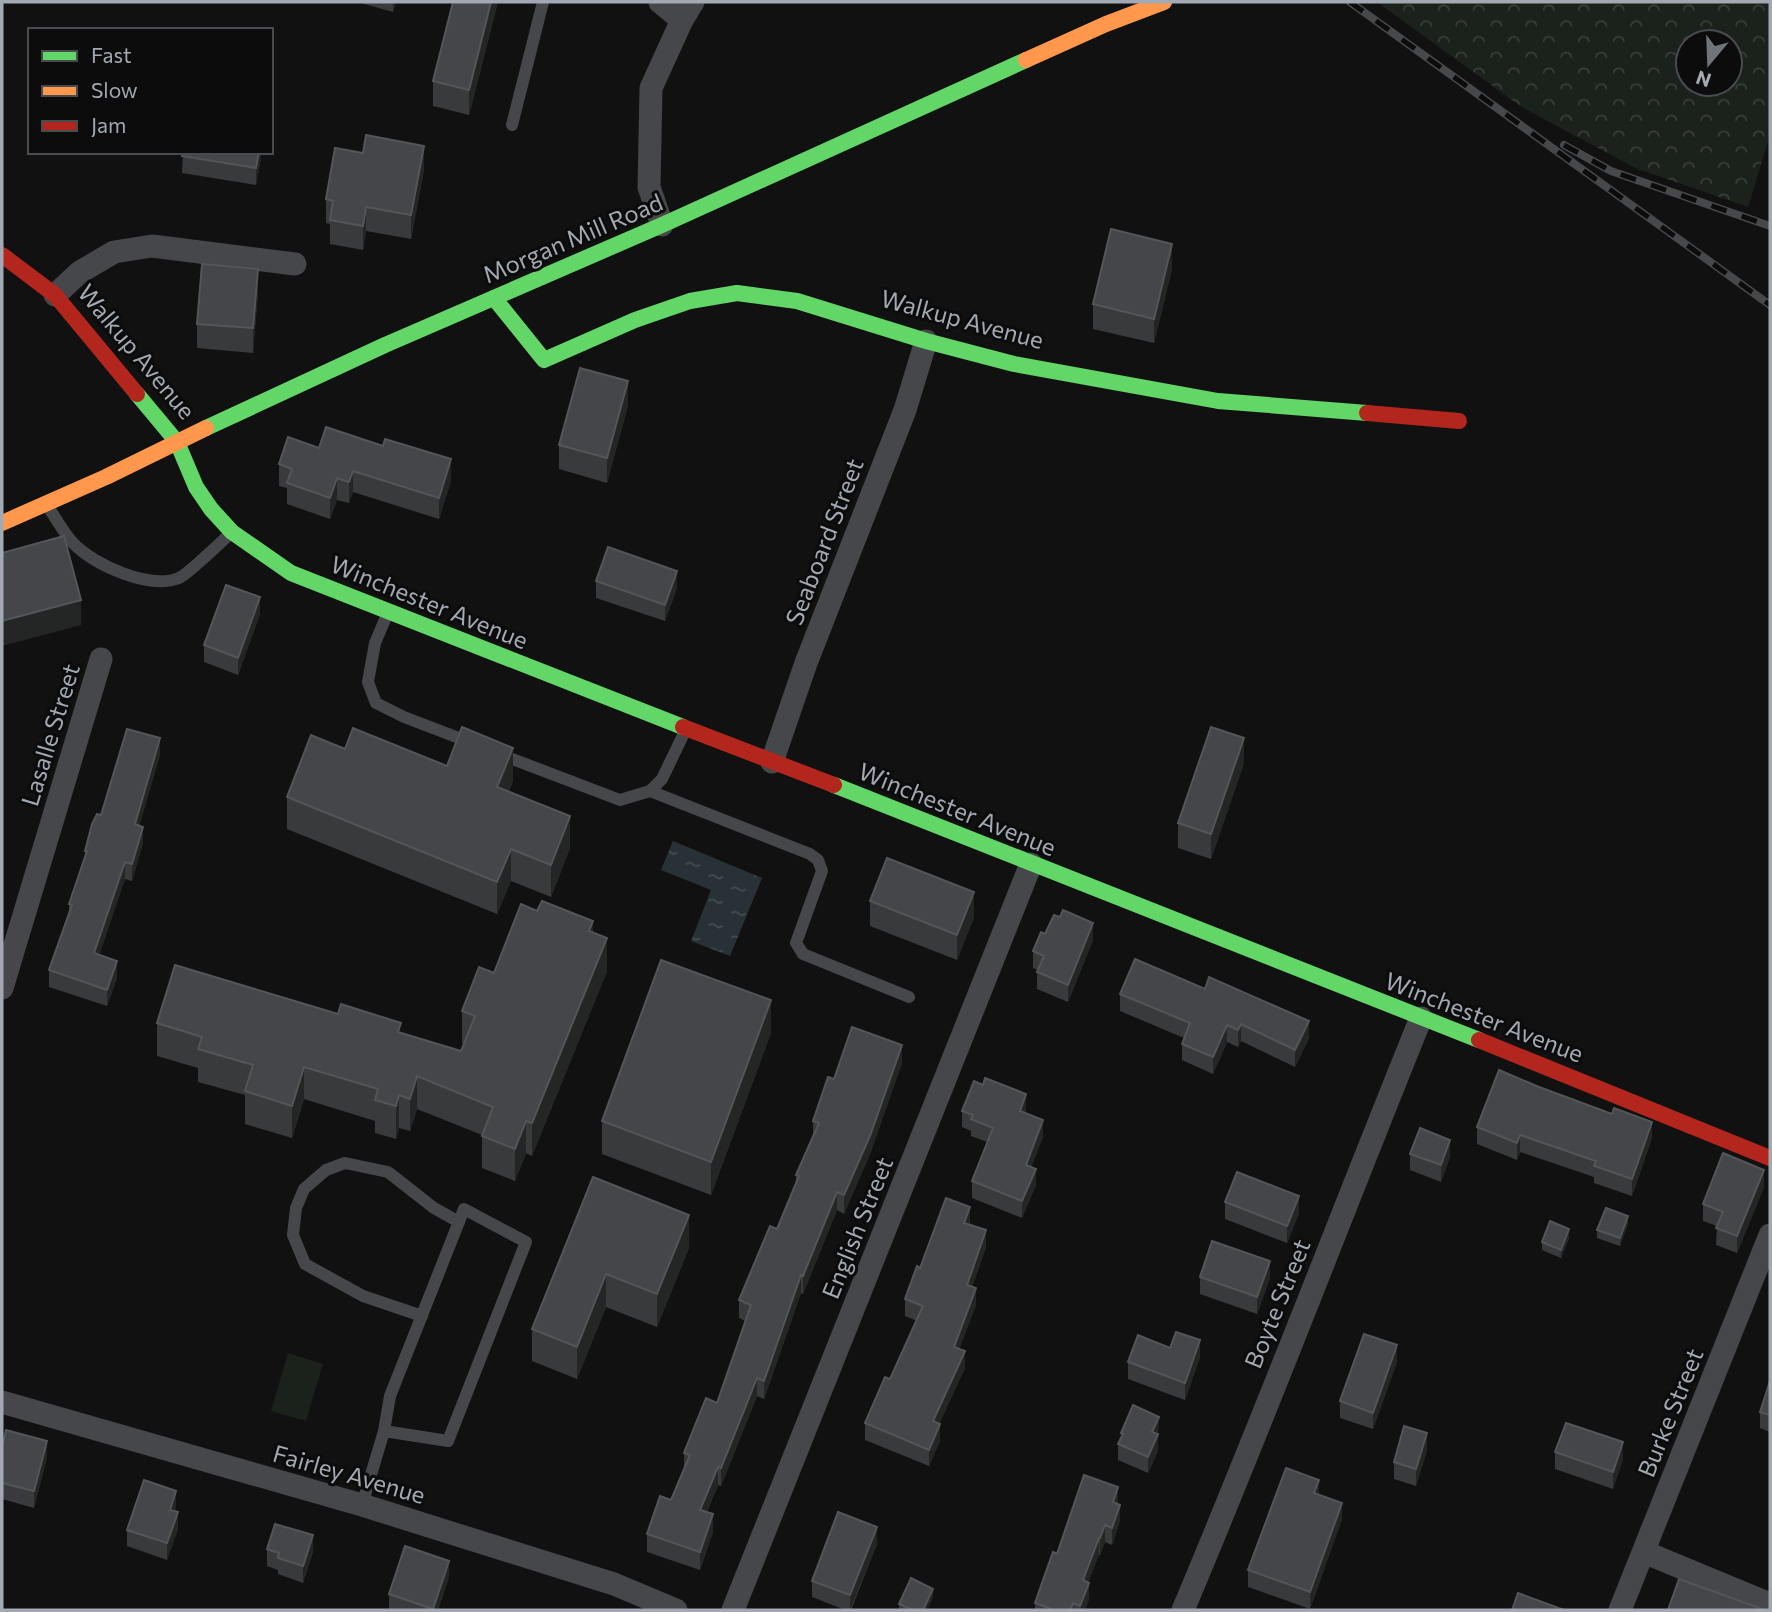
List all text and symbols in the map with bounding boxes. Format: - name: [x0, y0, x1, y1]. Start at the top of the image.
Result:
- legend: [28, 28, 273, 154]
- north arrow: [1674, 28, 1744, 98]
- text: Fast: [91, 42, 132, 67]
- text: N: [1693, 66, 1714, 93]
- text: Slow: [91, 77, 138, 102]
- text: Jam: [91, 112, 126, 137]
- street label: Morgan Mill Road: [478, 187, 667, 289]
- street label: Walkup Avenue: [72, 278, 202, 424]
- street label: Walkup Avenue: [878, 283, 1047, 354]
- street label: Seaboard Street: [779, 454, 869, 629]
- street label: Winchester Avenue: [327, 549, 532, 654]
- street label: Lasalle Street: [14, 660, 85, 809]
- street label: Winchester Avenue: [855, 756, 1060, 861]
- street label: Winchester Avenue: [1381, 965, 1588, 1068]
- street label: English Street: [815, 1152, 898, 1303]
- street label: Boyte Street: [1238, 1235, 1316, 1372]
- street label: Burke Street: [1631, 1344, 1709, 1481]
- street label: Fairley Avenue: [270, 1438, 429, 1509]

